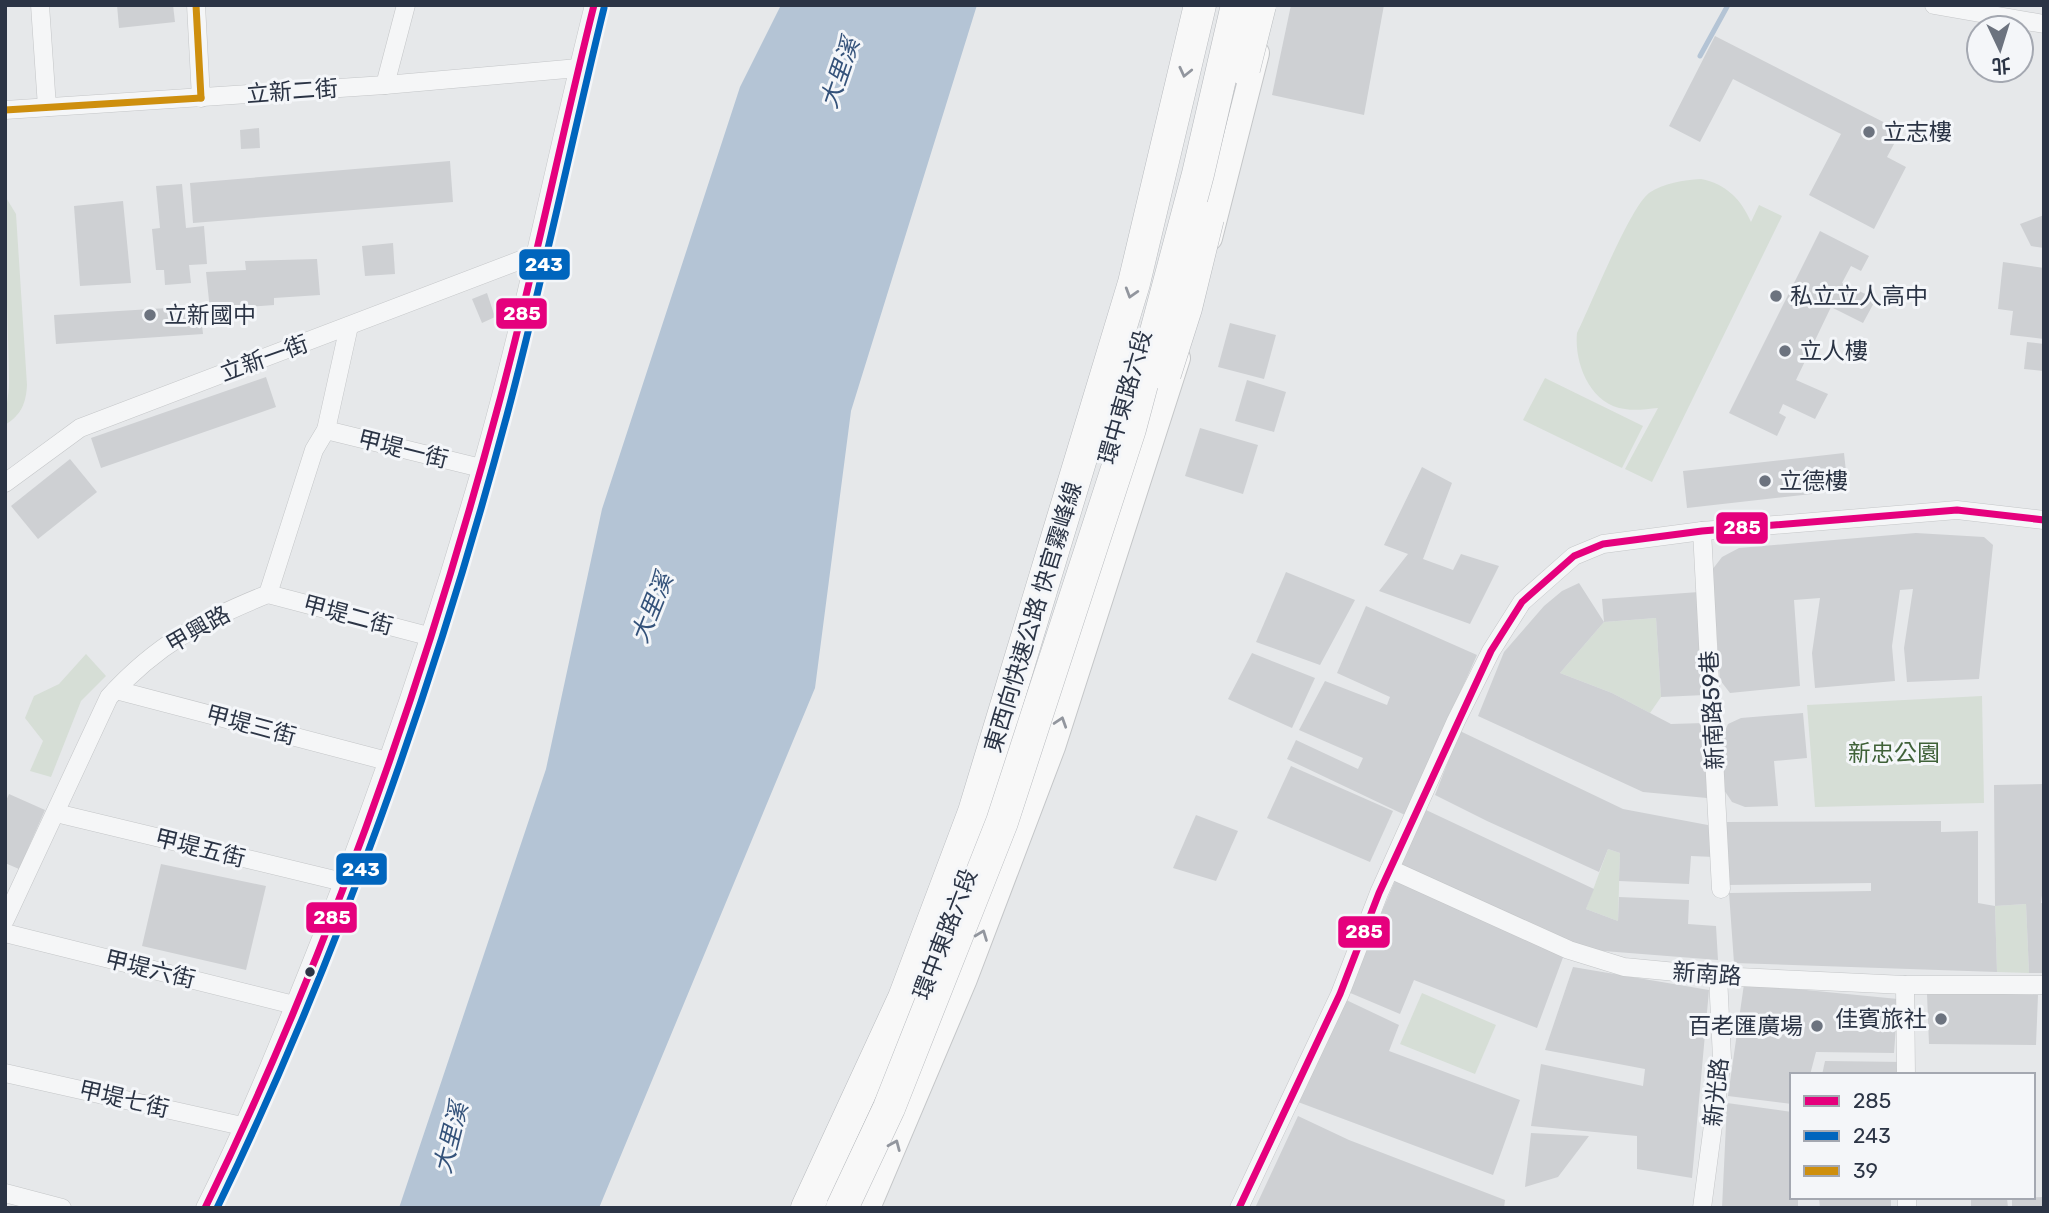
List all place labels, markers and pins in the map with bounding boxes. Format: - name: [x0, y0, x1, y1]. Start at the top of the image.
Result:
- place label: 立志樓: [1883, 118, 1952, 146]
- marker: 立志樓: [1861, 124, 1877, 140]
- place label: 私立立人高中: [1790, 282, 1928, 310]
- marker: 私立立人高中: [1768, 288, 1784, 304]
- place label: 立新國中: [164, 301, 256, 329]
- marker: 立新國中: [142, 307, 158, 323]
- place label: 立人樓: [1799, 337, 1868, 365]
- marker: 立人樓: [1777, 343, 1793, 359]
- place label: 立德樓: [1779, 467, 1848, 495]
- marker: 立德樓: [1757, 473, 1773, 489]
- unlabelled marker: [303, 965, 317, 979]
- place label: 佳賓旅社: [1835, 1005, 1927, 1033]
- marker: 佳賓旅社: [1933, 1011, 1949, 1027]
- place label: 百老匯廣場: [1688, 1012, 1803, 1040]
- marker: 百老匯廣場: [1809, 1018, 1825, 1034]

